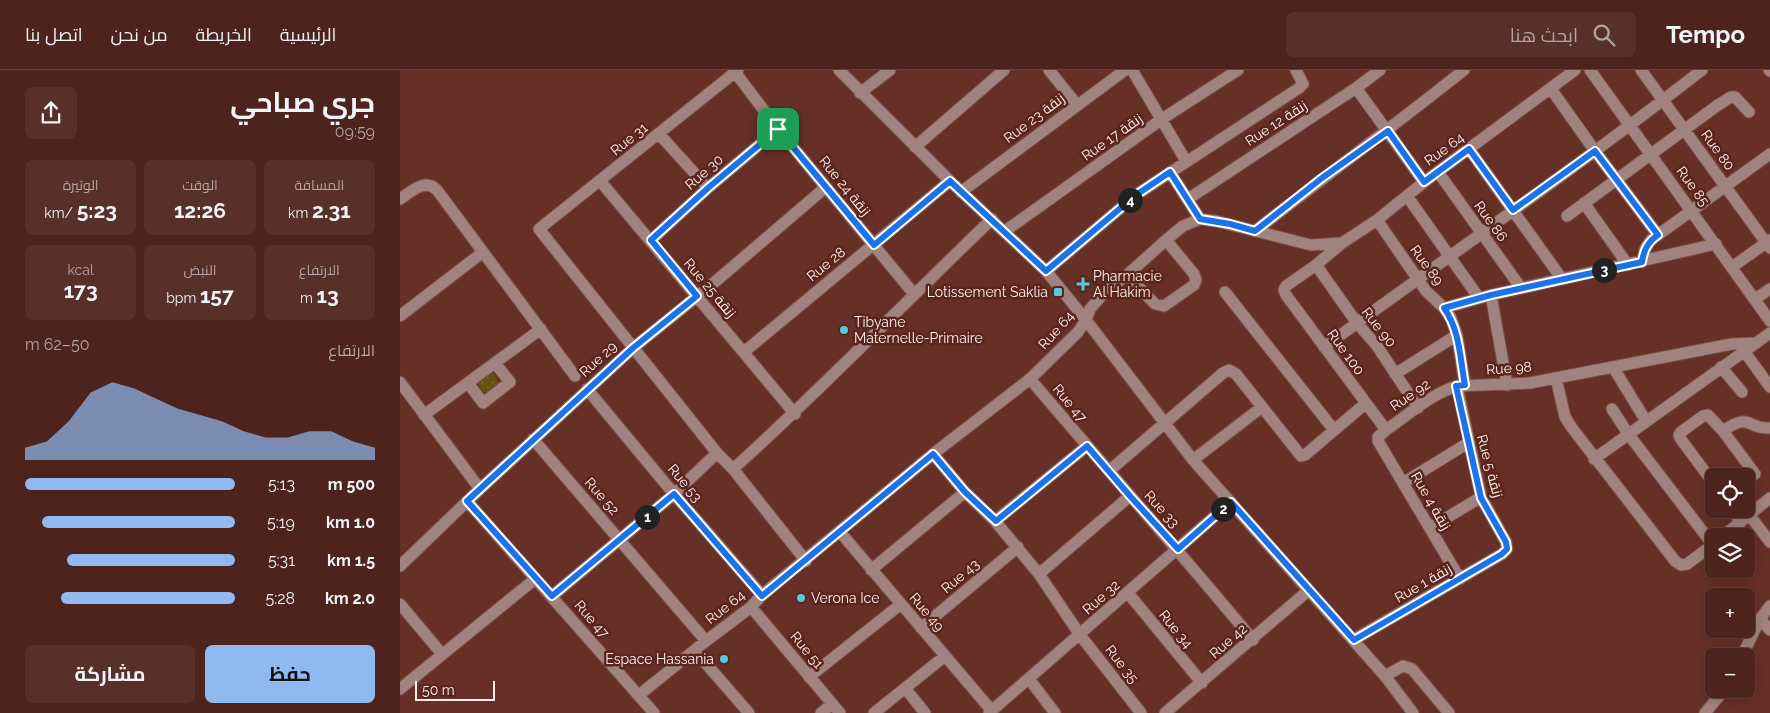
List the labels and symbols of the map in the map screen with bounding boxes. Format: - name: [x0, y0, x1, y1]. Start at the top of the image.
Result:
- street label: Rue 23 زنقة: [1000, 90, 1068, 146]
- street label: Rue 12 زنقة: [1242, 97, 1310, 149]
- pin: [757, 108, 799, 150]
- street label: Rue 17 زنقة: [1078, 110, 1146, 164]
- street label: Rue 31: [607, 119, 651, 159]
- street label: Rue 80: [1698, 127, 1738, 173]
- street label: Rue 64: [1421, 129, 1467, 169]
- street label: Rue 30: [682, 151, 726, 193]
- street label: Rue 24 زنقة: [816, 153, 874, 219]
- street label: Rue 85: [1673, 163, 1713, 209]
- pin: 4: [1118, 188, 1142, 212]
- street label: Rue 86: [1471, 198, 1511, 244]
- street label: Rue 89: [1407, 242, 1447, 288]
- street label: Rue 28: [804, 244, 848, 284]
- street label: Rue 25 زنقة: [681, 255, 739, 321]
- pin: 3: [1592, 258, 1616, 282]
- place label: Pharmacie Al Hakim: [1093, 268, 1162, 300]
- marker: Pharmacie Al Hakim: [1077, 278, 1089, 290]
- place label: Lotissement Saklia: [927, 284, 1048, 300]
- marker: Lotissement Saklia: [1052, 286, 1064, 298]
- street label: Rue 90: [1359, 304, 1399, 350]
- street label: Rue 64: [1035, 308, 1077, 352]
- place label: Tibyane Maternelle-Primaire: [854, 314, 983, 346]
- marker: Tibyane Maternelle-Primaire: [838, 324, 850, 336]
- street label: Rue 100: [1324, 326, 1368, 378]
- street label: Rue 29: [576, 338, 620, 380]
- street label: Rue 98: [1486, 358, 1532, 378]
- street label: Rue 92: [1387, 376, 1433, 414]
- street label: Rue 47: [1050, 381, 1091, 425]
- street label: Rue 5 زنقة: [1474, 433, 1506, 499]
- street label: Rue 53: [665, 461, 705, 505]
- street label: Rue 4 زنقة: [1408, 469, 1454, 533]
- street label: Rue 52: [582, 474, 622, 518]
- street label: Rue 33: [1141, 487, 1183, 531]
- pin: 2: [1210, 496, 1236, 522]
- pin: 1: [634, 504, 660, 530]
- street label: Rue 43: [938, 556, 982, 596]
- street label: Rue 1 زنقة: [1392, 560, 1454, 606]
- street label: Rue 32: [1079, 577, 1123, 617]
- street label: Rue 64: [702, 587, 748, 627]
- place label: Verona Ice: [811, 590, 879, 606]
- street label: Rue 49: [906, 590, 948, 634]
- marker: Verona Ice: [795, 592, 807, 604]
- street label: Rue 47: [571, 597, 613, 641]
- street label: Rue 34: [1156, 607, 1196, 652]
- street label: Rue 42: [1206, 621, 1250, 661]
- street label: Rue 51: [787, 628, 827, 672]
- street label: Rue 35: [1102, 642, 1142, 687]
- place label: Espace Hassania: [605, 651, 714, 667]
- marker: Espace Hassania: [718, 653, 730, 665]
- scale bar: [415, 678, 495, 701]

